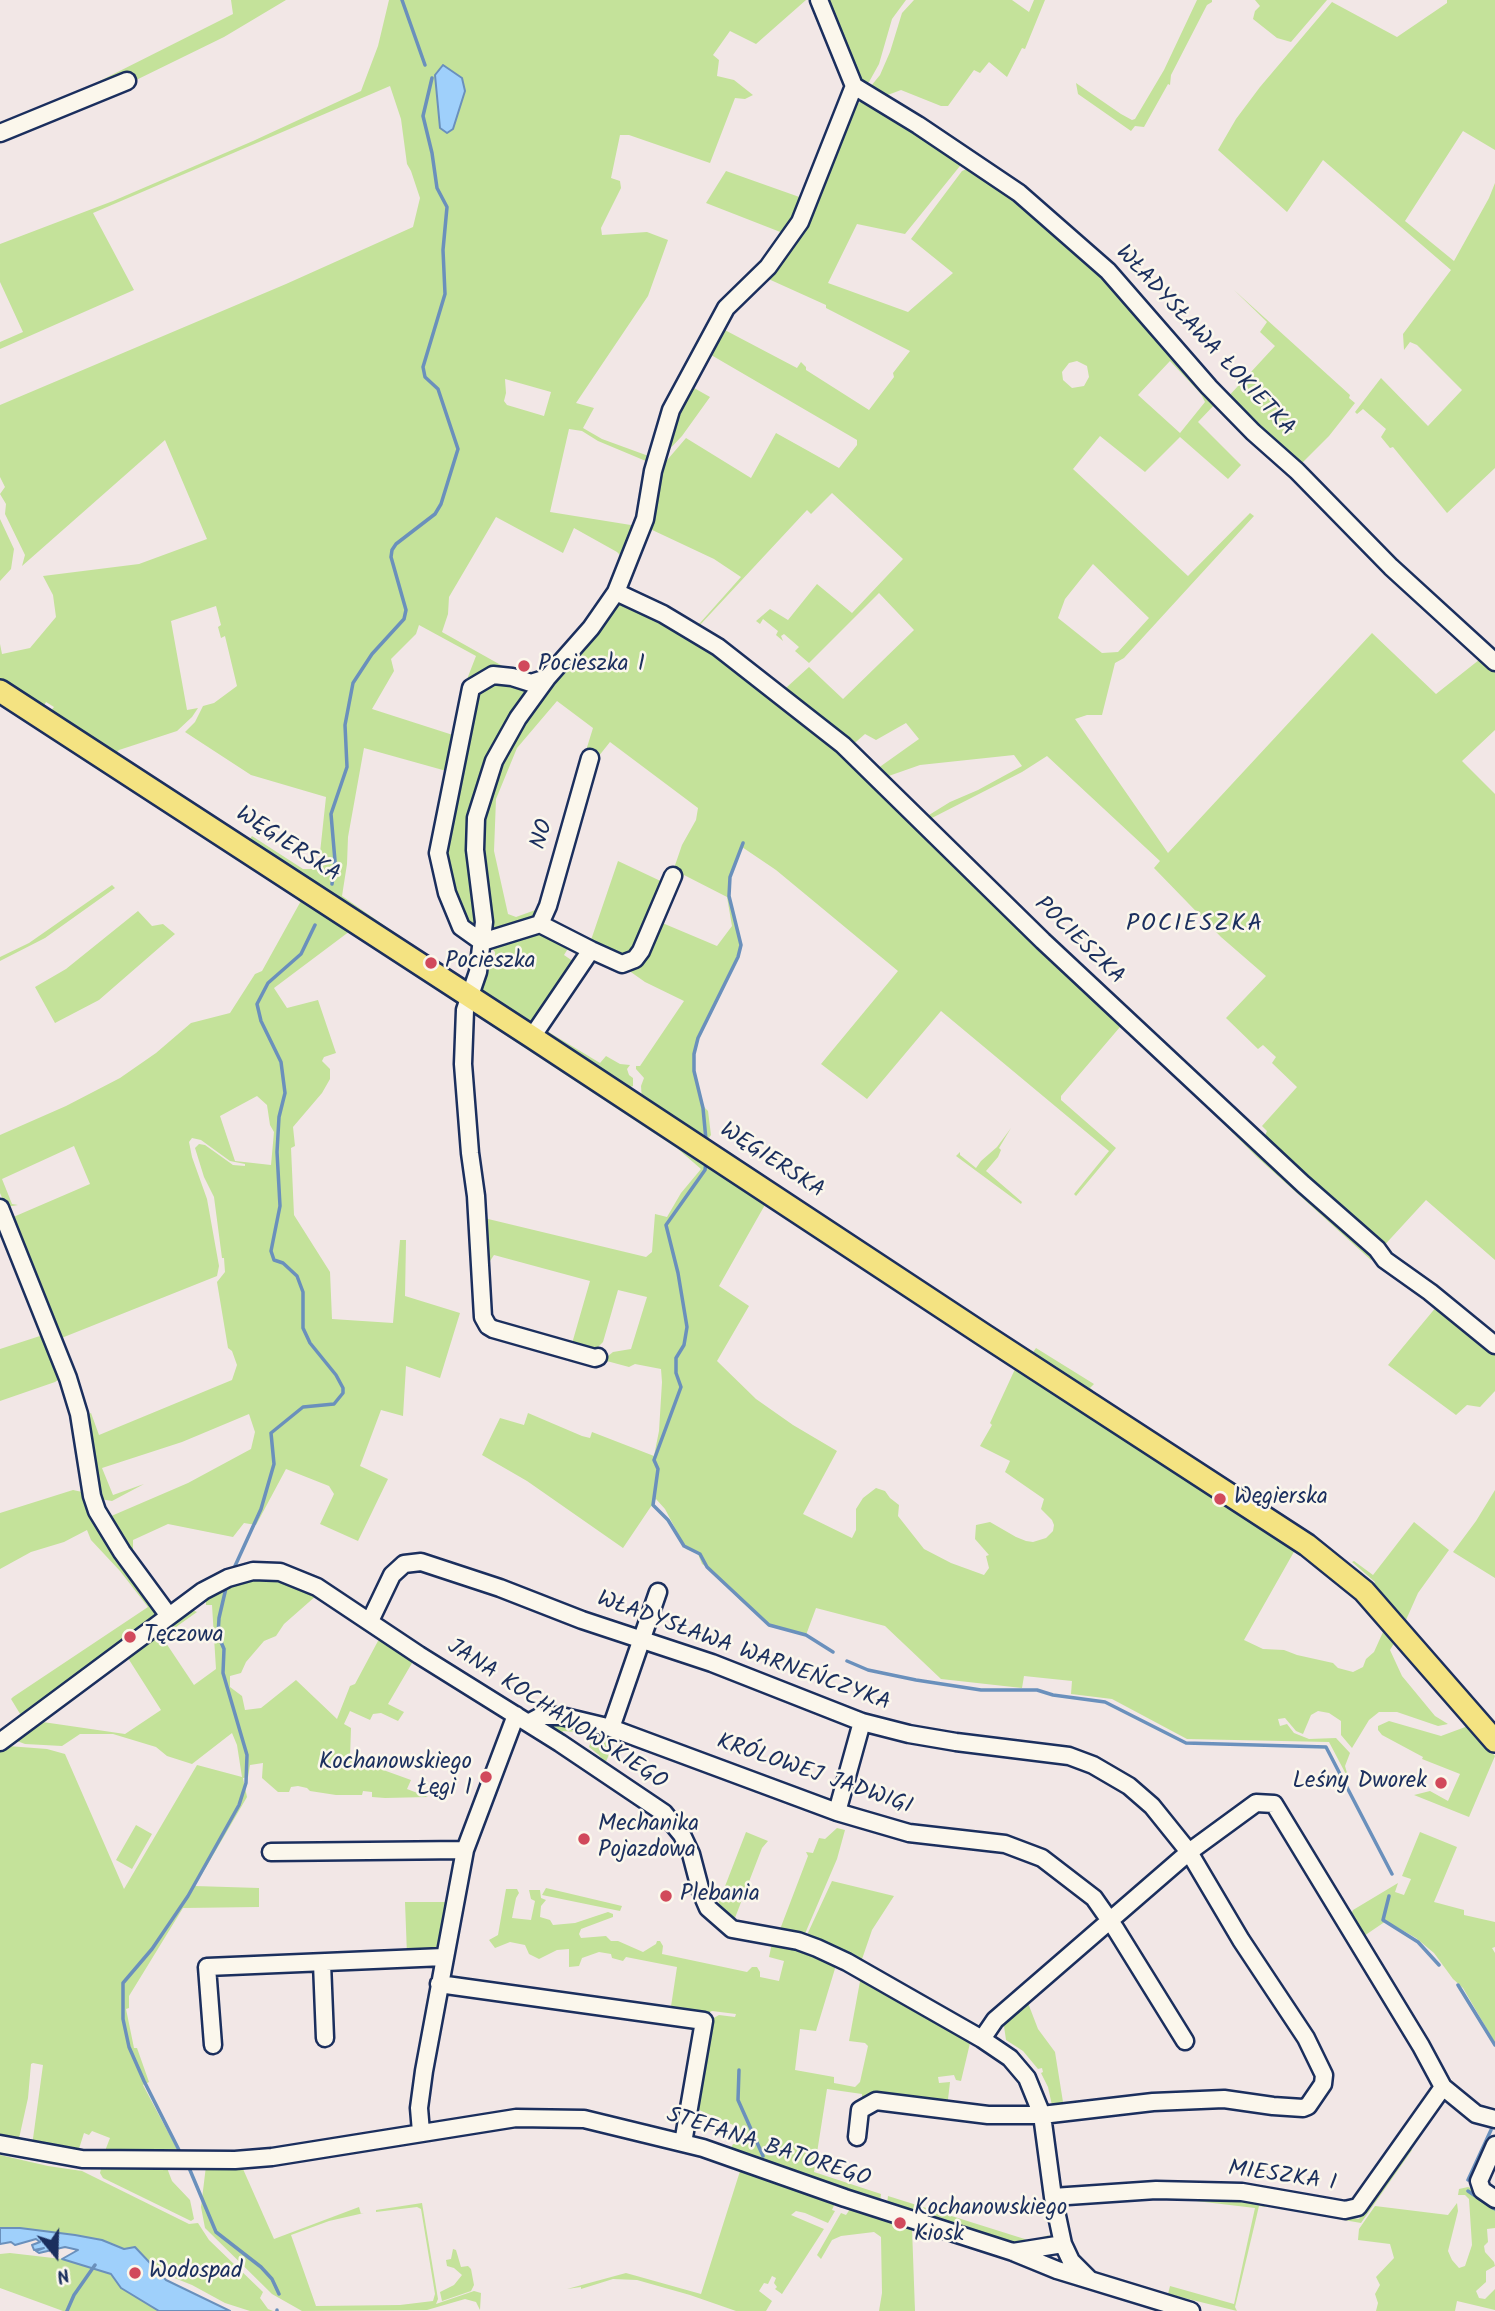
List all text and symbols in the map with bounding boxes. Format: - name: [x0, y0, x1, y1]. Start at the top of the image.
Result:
- street label: WŁADYSŁAWA ŁOKIETKA: [1108, 241, 1300, 443]
- place label: Pocieszka I: [538, 652, 645, 680]
- marker: Pocieszka I: [516, 658, 532, 674]
- street label: WĘGIERSKA: [229, 802, 345, 890]
- street label: NO: [527, 817, 561, 853]
- street label: POCIESZKA: [1027, 892, 1129, 992]
- district label: POCIESZKA: [1127, 912, 1263, 940]
- place label: Pocieszka: [445, 949, 535, 977]
- marker: Pocieszka: [423, 955, 439, 971]
- street label: WĘGIERSKA: [713, 1118, 829, 1206]
- place label: Węgierska: [1234, 1485, 1328, 1513]
- marker: Węgierska: [1212, 1491, 1228, 1507]
- street label: WŁADYSŁAWA WARNEŃCZYKA: [593, 1587, 893, 1719]
- place label: Tęczowa: [144, 1623, 223, 1651]
- marker: Tęczowa: [122, 1629, 138, 1645]
- street label: JANA KOCHANOWSKIEGO: [441, 1635, 671, 1797]
- street label: KRÓLOWEJ JADWIGI: [713, 1730, 915, 1822]
- place label: Kochanowskiego Łęgi I: [319, 1750, 472, 1804]
- marker: Kochanowskiego Łęgi I: [478, 1769, 494, 1785]
- place label: Leśny Dworek: [1293, 1769, 1427, 1797]
- marker: Leśny Dworek: [1433, 1775, 1449, 1791]
- place label: Mechanika Pojazdowa: [598, 1812, 699, 1866]
- marker: Mechanika Pojazdowa: [576, 1831, 592, 1847]
- place label: Plebania: [680, 1882, 760, 1910]
- marker: Plebania: [658, 1888, 674, 1904]
- street label: STEFANA BATOREGO: [663, 2103, 873, 2195]
- street label: MIESZKA I: [1226, 2157, 1338, 2199]
- place label: Kochanowskiego Kiosk: [914, 2196, 1067, 2250]
- marker: Kochanowskiego Kiosk: [892, 2215, 908, 2231]
- north arrow: [21, 2220, 91, 2290]
- text: N: [52, 2259, 73, 2291]
- place label: Wodospad: [149, 2259, 242, 2287]
- marker: Wodospad: [127, 2265, 143, 2281]

